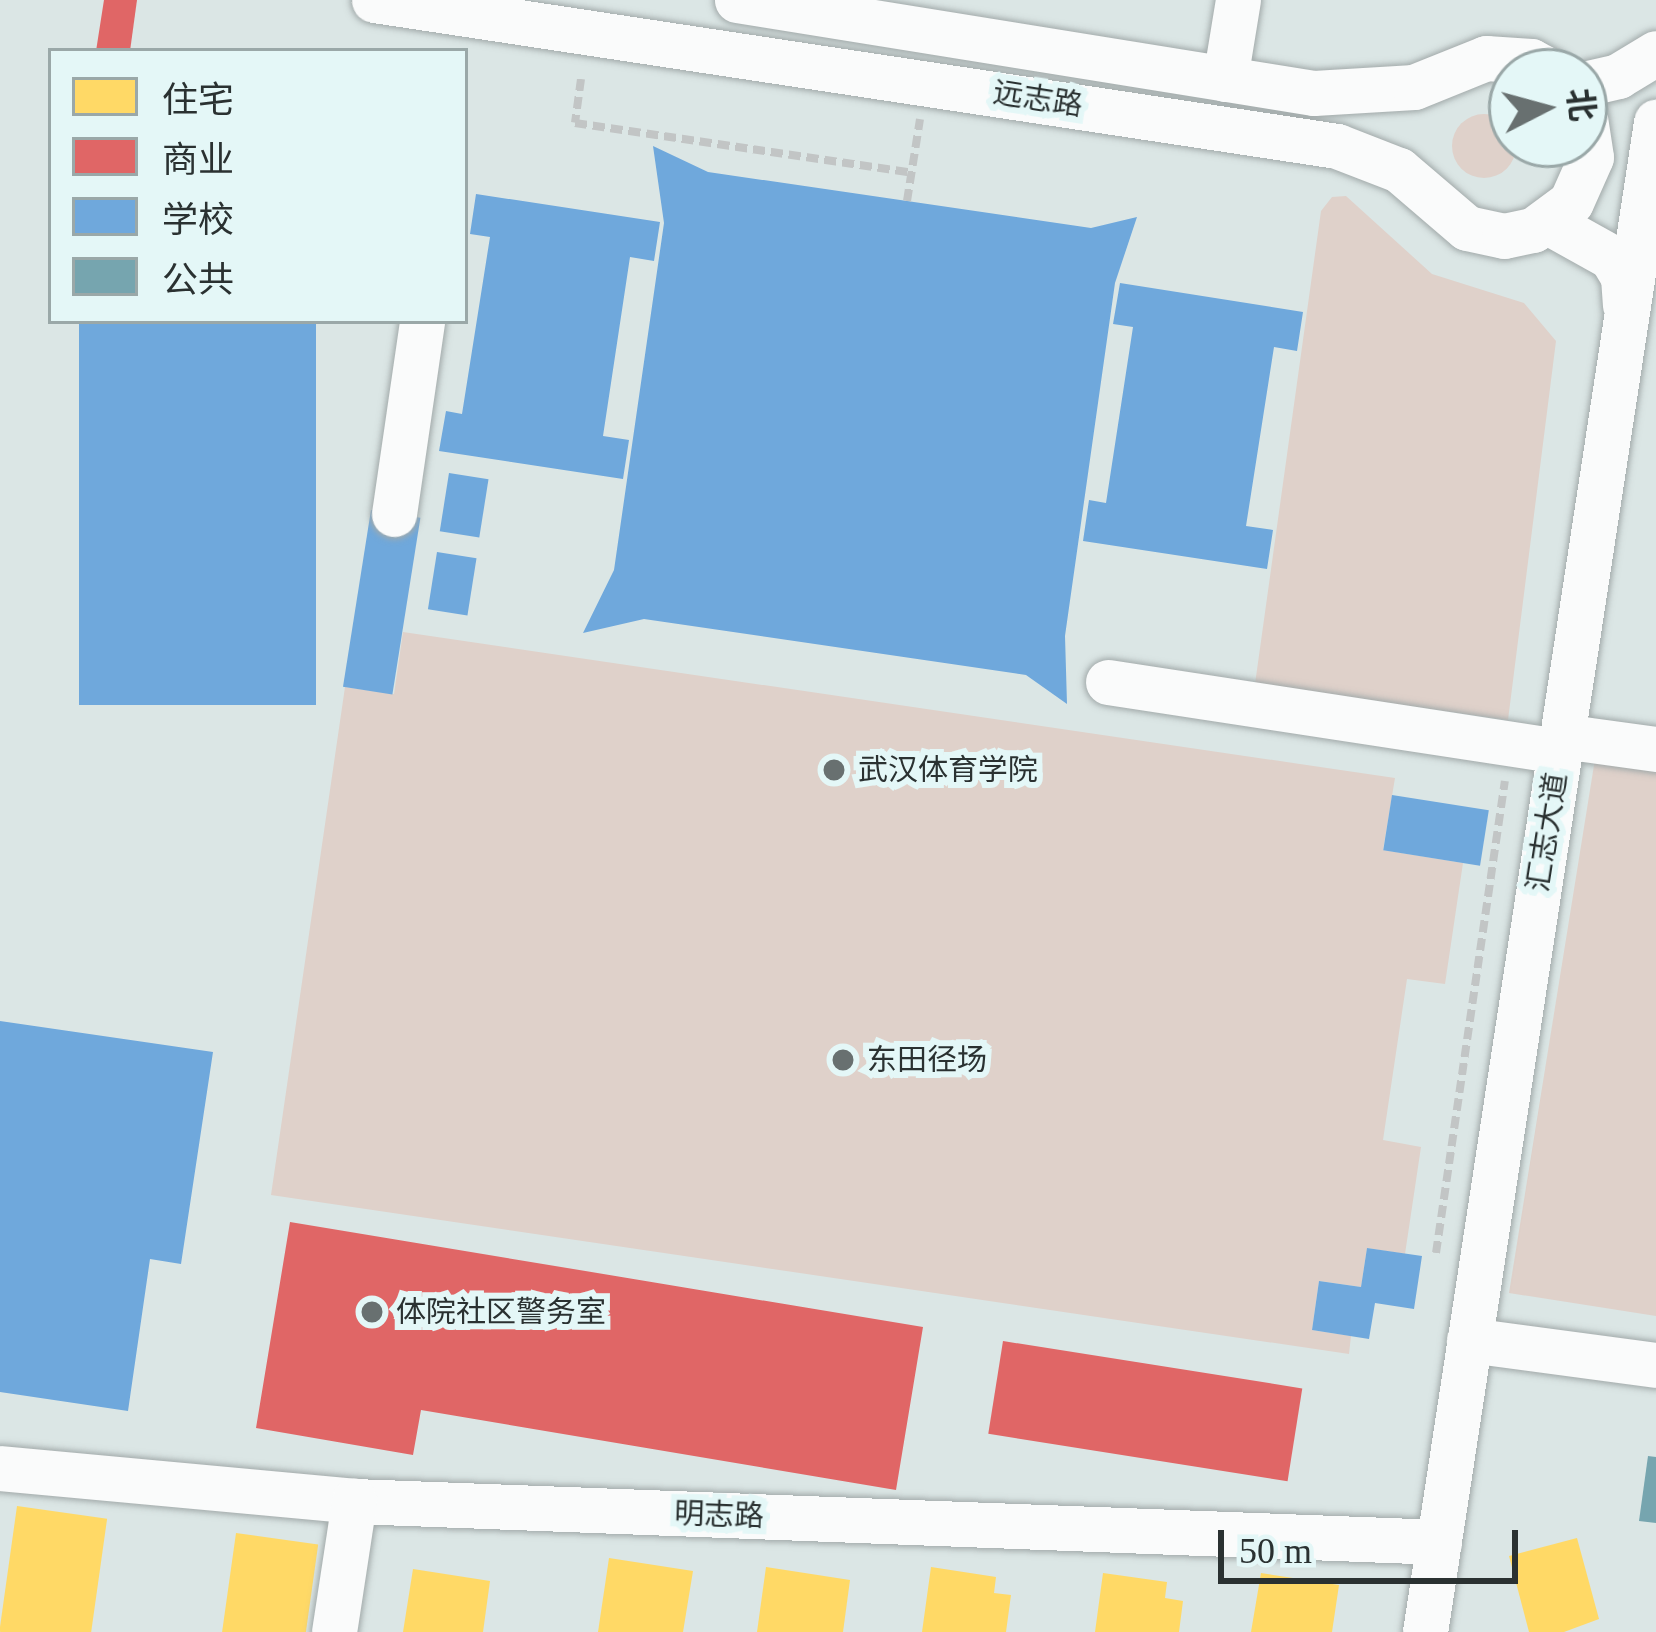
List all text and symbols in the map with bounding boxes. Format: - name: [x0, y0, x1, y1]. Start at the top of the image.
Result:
- legend: [48, 48, 468, 324]
- north arrow: [1488, 48, 1608, 168]
- street label: 远志路: [991, 74, 1085, 124]
- text: 住宅: [162, 80, 234, 120]
- text: 北: [1561, 86, 1600, 123]
- text: 商业: [162, 140, 234, 180]
- text: 学校: [162, 200, 234, 240]
- text: 公共: [162, 260, 234, 300]
- place label: 武汉体育学院: [858, 752, 1038, 788]
- marker: 武汉体育学院: [821, 757, 847, 783]
- street label: 汇志大道: [1520, 770, 1574, 894]
- place label: 东田径场: [867, 1042, 987, 1078]
- marker: 东田径场: [830, 1047, 856, 1073]
- place label: 体院社区警务室: [396, 1294, 606, 1330]
- marker: 体院社区警务室: [359, 1299, 385, 1325]
- street label: 明志路: [673, 1495, 765, 1535]
- scale bar: [1224, 1506, 1524, 1580]
- text: 50 m: [1239, 1531, 1312, 1571]

